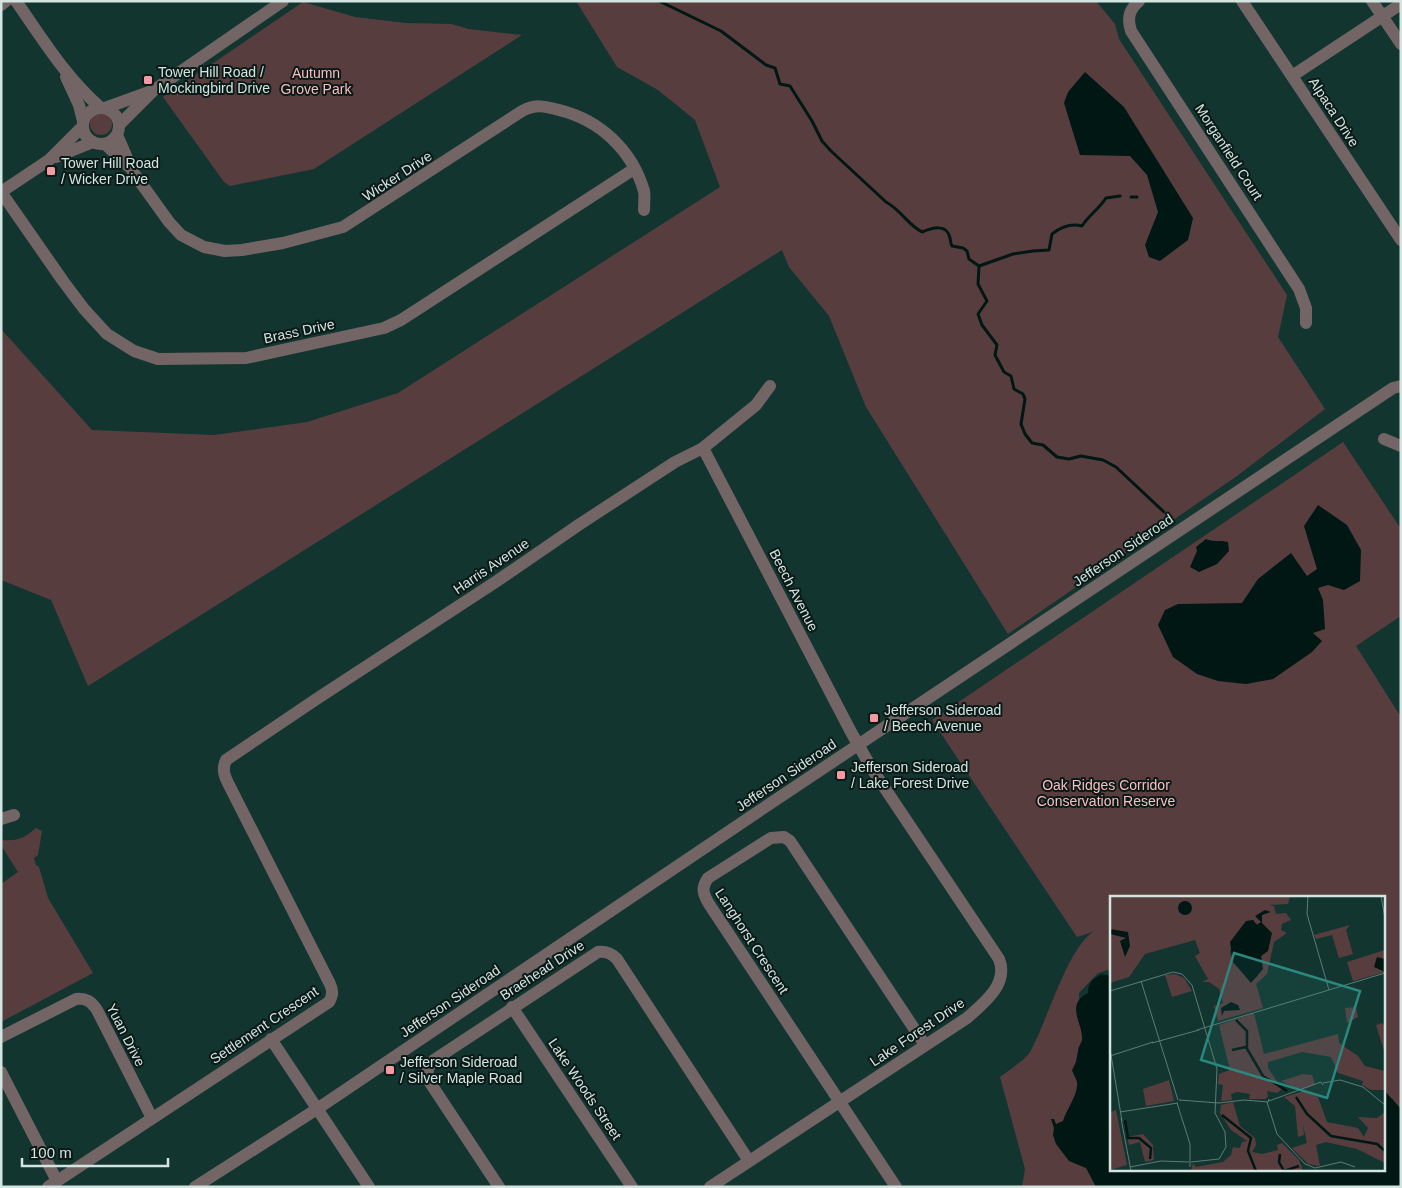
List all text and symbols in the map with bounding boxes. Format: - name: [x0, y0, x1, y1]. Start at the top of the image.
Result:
- place label: Tower Hill Road / Mockingbird Drive: [158, 64, 270, 96]
- park label: Autumn Grove Park: [281, 65, 352, 97]
- marker: Tower Hill Road / Mockingbird Drive: [142, 74, 154, 86]
- street label: Alpaca Drive: [1306, 74, 1362, 150]
- street label: Morganfield Court: [1192, 101, 1266, 203]
- street label: Wicker Drive: [359, 148, 435, 204]
- place label: Tower Hill Road / Wicker Drive: [61, 155, 159, 187]
- marker: Tower Hill Road / Wicker Drive: [45, 165, 57, 177]
- street label: Brass Drive: [262, 316, 336, 346]
- street label: Jefferson Sideroad: [1070, 511, 1176, 589]
- street label: Harris Avenue: [450, 535, 532, 597]
- street label: Beech Avenue: [766, 546, 822, 634]
- place label: Jefferson Sideroad / Beech Avenue: [884, 702, 1001, 734]
- marker: Jefferson Sideroad / Beech Avenue: [868, 712, 880, 724]
- street label: Jefferson Sideroad: [733, 736, 839, 814]
- place label: Jefferson Sideroad / Lake Forest Drive: [851, 759, 969, 791]
- marker: Jefferson Sideroad / Lake Forest Drive: [835, 769, 847, 781]
- park label: Oak Ridges Corridor Conservation Reserve: [1037, 777, 1175, 809]
- street label: Langhorst Crescent: [712, 885, 792, 997]
- inset map: [1110, 896, 1384, 1170]
- street label: Braehead Drive: [497, 937, 587, 1003]
- street label: Jefferson Sideroad: [397, 962, 503, 1040]
- street label: Settlement Crescent: [207, 983, 321, 1067]
- street label: Lake Forest Drive: [867, 994, 967, 1070]
- street label: Yuan Drive: [103, 1001, 149, 1069]
- street label: Lake Woods Street: [545, 1035, 625, 1143]
- place label: Jefferson Sideroad / Silver Maple Road: [400, 1054, 522, 1086]
- marker: Jefferson Sideroad / Silver Maple Road: [384, 1064, 396, 1076]
- scale bar: [22, 1136, 169, 1168]
- text: 100 m: [30, 1144, 72, 1161]

